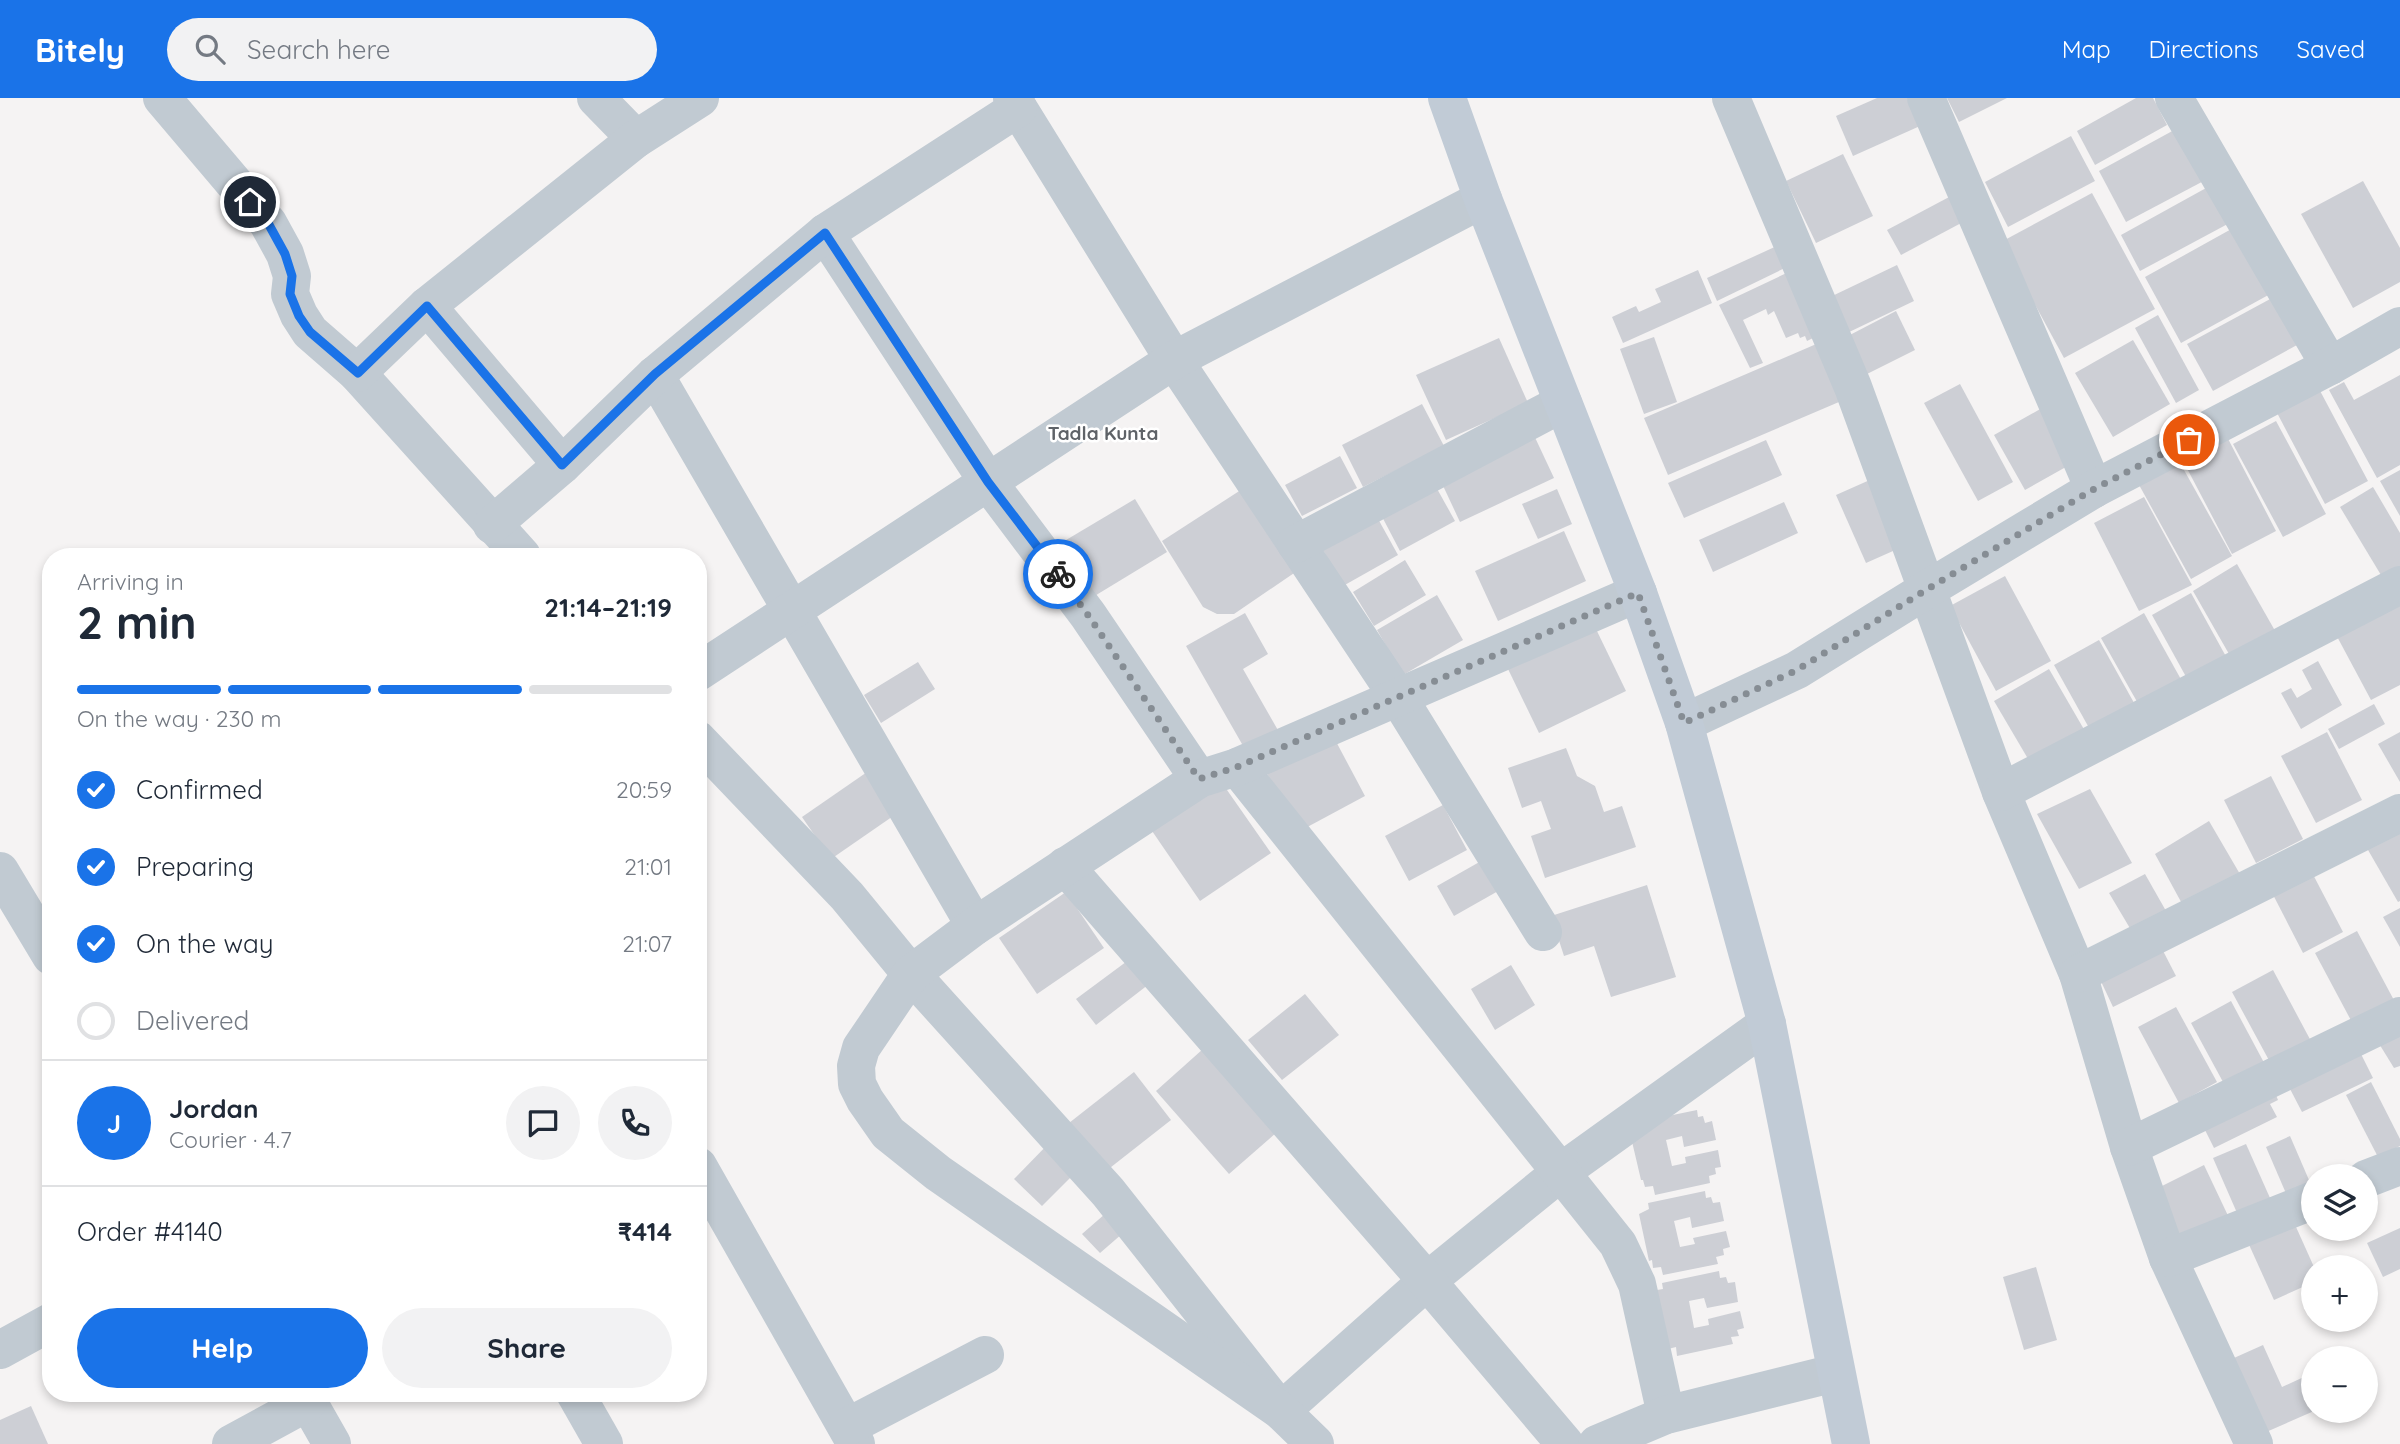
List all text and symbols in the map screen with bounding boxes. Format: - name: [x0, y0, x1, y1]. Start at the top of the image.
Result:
- search box: [167, 18, 657, 81]
- text: Bitely: [35, 29, 125, 70]
- icon: search: [191, 30, 229, 68]
- text: Search here: [247, 33, 391, 66]
- text: Map: [2062, 34, 2111, 64]
- text: Directions: [2149, 34, 2259, 64]
- text: Saved: [2297, 34, 2365, 64]
- pin: [220, 172, 280, 232]
- icon: home: [231, 183, 269, 221]
- pin: [2159, 410, 2219, 470]
- district label: Tadla Kunta: [1048, 421, 1158, 445]
- icon: bag: [2170, 421, 2208, 459]
- courier: [1023, 539, 1093, 609]
- icon: bike: [1039, 555, 1077, 593]
- text: Arriving in: [77, 567, 184, 596]
- text: 21:14–21:19: [544, 591, 672, 624]
- text: 2 min: [77, 593, 197, 651]
- text: On the way · 230 m: [77, 704, 282, 733]
- icon: check: [77, 771, 115, 809]
- text: Confirmed: [136, 773, 263, 806]
- text: 20:59: [616, 775, 672, 804]
- icon: check: [77, 848, 115, 886]
- text: Preparing: [136, 850, 254, 883]
- text: 21:01: [624, 852, 672, 881]
- icon: check: [77, 925, 115, 963]
- text: On the way: [136, 927, 274, 960]
- text: 21:07: [622, 929, 672, 958]
- text: Delivered: [136, 1004, 249, 1037]
- button: chat: [506, 1086, 580, 1160]
- button: phone: [598, 1086, 672, 1160]
- text: Jordan: [169, 1092, 258, 1125]
- text: J: [107, 1107, 121, 1140]
- text: Courier · 4.7: [169, 1125, 292, 1154]
- map controls: [2301, 1164, 2378, 1423]
- button: layers: [2301, 1164, 2378, 1241]
- text: Order #4140: [77, 1215, 223, 1248]
- text: ₹414: [618, 1215, 672, 1248]
- button: +: [2301, 1255, 2378, 1332]
- button: Help: [77, 1308, 368, 1388]
- button: Share: [382, 1308, 672, 1388]
- button: −: [2301, 1346, 2378, 1423]

